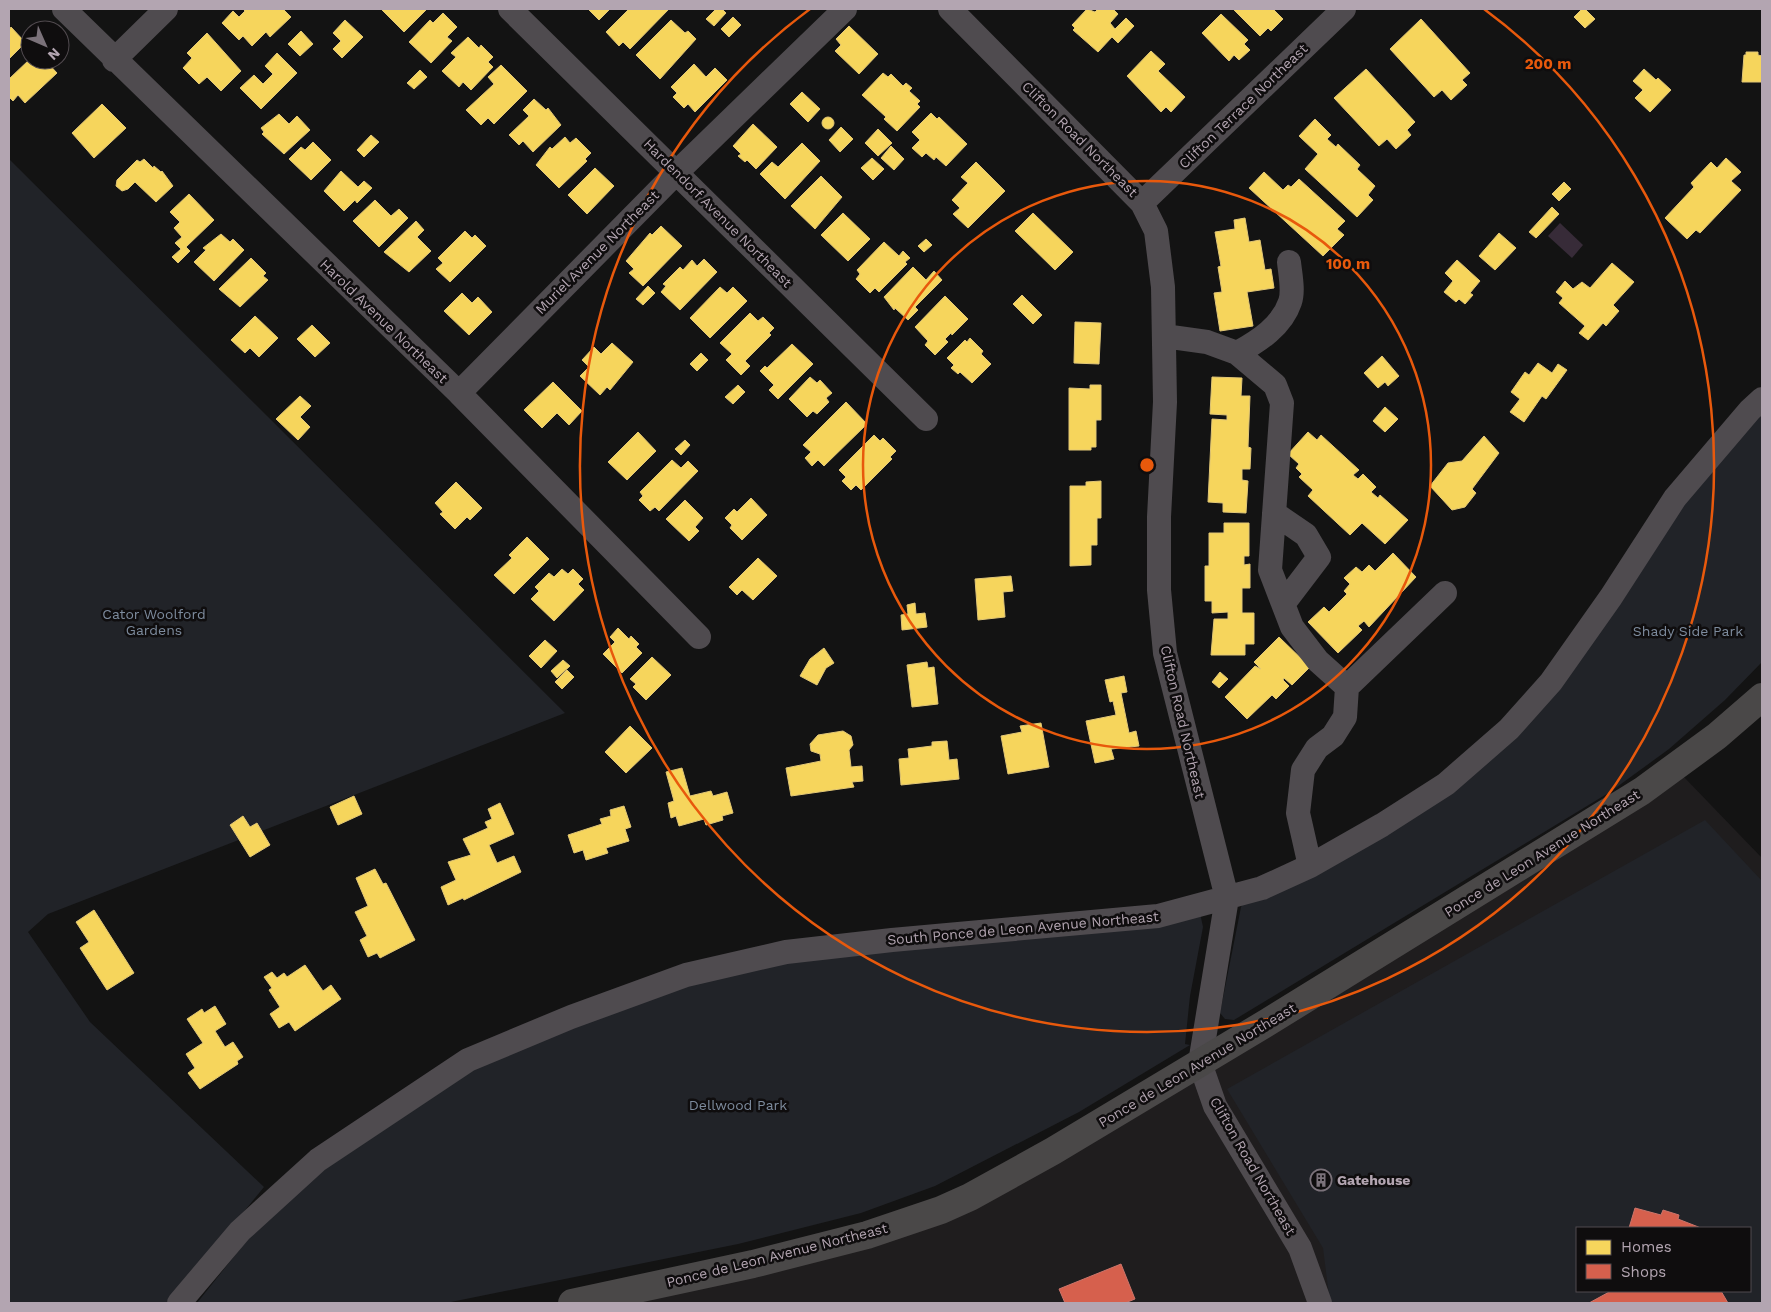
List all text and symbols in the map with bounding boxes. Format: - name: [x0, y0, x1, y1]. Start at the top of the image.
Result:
- north arrow: [20, 20, 70, 70]
- street label: Clifton Terrace Northeast: [1176, 40, 1311, 172]
- text: N: [45, 45, 64, 64]
- text: 200 m: [1525, 55, 1571, 73]
- street label: Clifton Road Northeast: [1019, 78, 1141, 200]
- street label: Hardendorf Avenue Northeast: [641, 136, 796, 291]
- street label: Muriel Avenue Northeast: [532, 187, 662, 317]
- text: 100 m: [1326, 255, 1370, 273]
- street label: Harold Avenue Northeast: [317, 256, 451, 386]
- centre of rings: [1138, 456, 1156, 474]
- park label: Cator Woolford Gardens: [102, 606, 206, 638]
- park label: Shady Side Park: [1633, 623, 1743, 639]
- street label: Clifton Road Northeast: [1158, 644, 1208, 800]
- street label: Ponce de Leon Avenue Northeast: [1441, 786, 1643, 920]
- street label: South Ponce de Leon Avenue Northeast: [887, 908, 1160, 948]
- street label: Ponce de Leon Avenue Northeast: [1095, 1000, 1299, 1130]
- street label: Clifton Road Northeast: [1207, 1094, 1299, 1238]
- park label: Dellwood Park: [689, 1097, 787, 1113]
- building icon: Gatehouse: [1309, 1168, 1333, 1192]
- place label: Gatehouse: [1337, 1172, 1410, 1188]
- street label: Ponce de Leon Avenue Northeast: [665, 1220, 889, 1290]
- legend: [1576, 1227, 1751, 1292]
- text: Homes: [1621, 1238, 1672, 1256]
- text: Shops: [1621, 1263, 1666, 1281]

